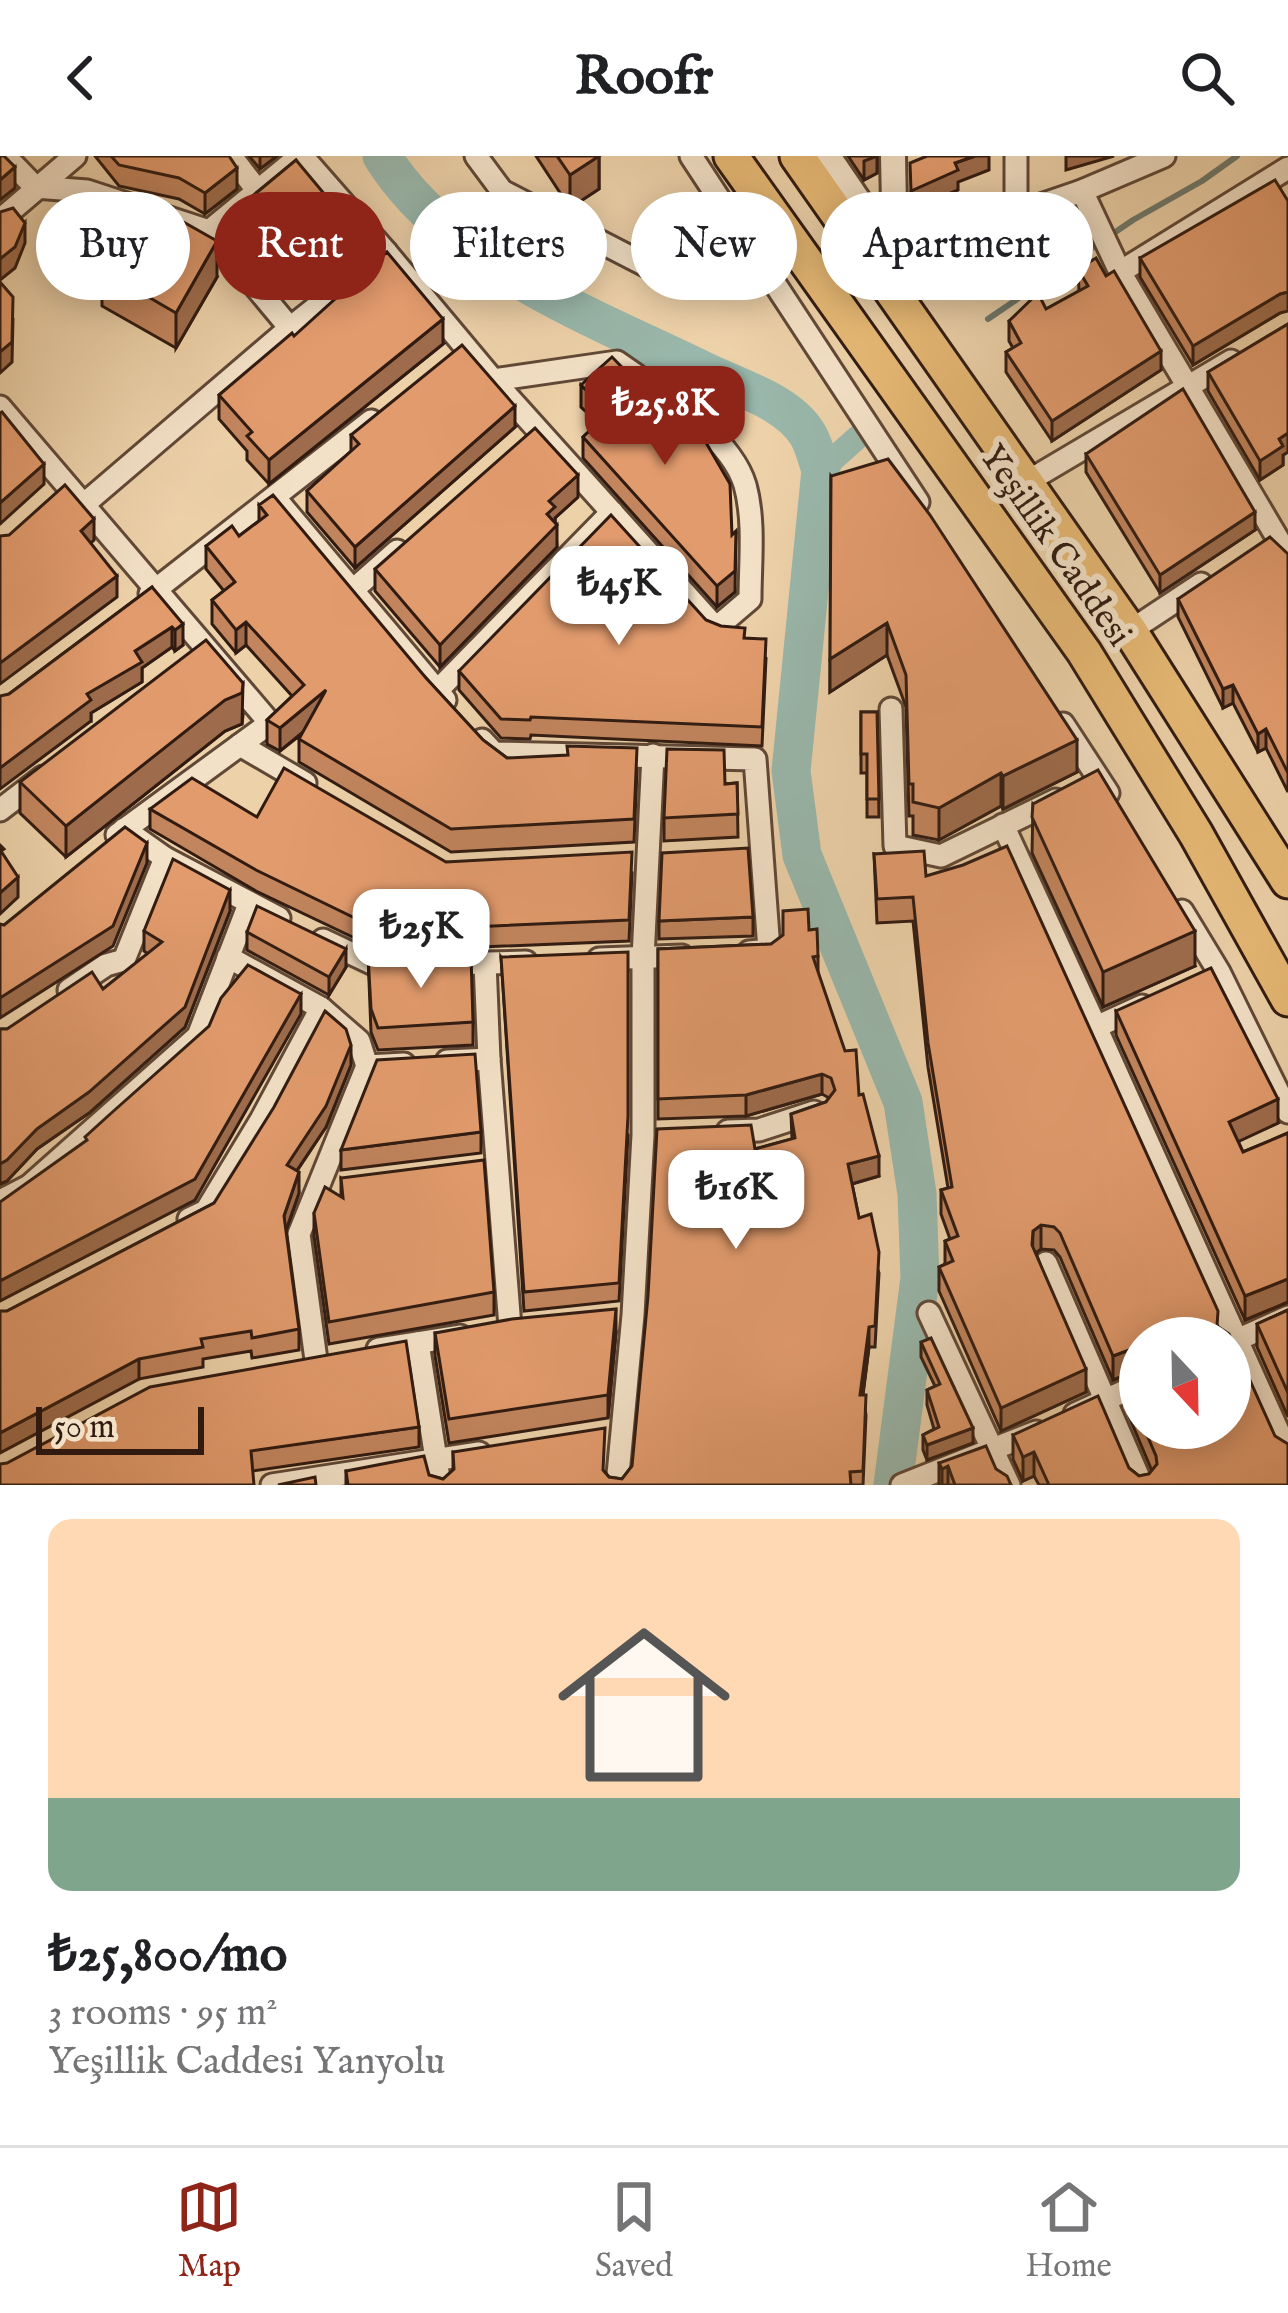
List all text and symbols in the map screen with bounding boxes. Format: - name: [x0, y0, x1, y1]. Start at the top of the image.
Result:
- text: Roofr: [575, 44, 713, 113]
- icon: back: [48, 45, 114, 111]
- icon: search: [1174, 45, 1240, 111]
- chip: Buy: [36, 192, 190, 300]
- chip: Rent: [214, 192, 386, 300]
- chip: Filters: [410, 192, 607, 300]
- chip: New: [631, 192, 797, 300]
- chip: Apartment: [821, 192, 1093, 300]
- pin: ₺25.8K: [567, 366, 763, 468]
- text: ₺25.8K: [612, 380, 718, 429]
- street label: Yeşillik Caddesi: [968, 436, 1142, 656]
- pin: ₺45K: [548, 546, 690, 648]
- text: ₺45K: [577, 560, 661, 609]
- pin: ₺25K: [350, 889, 492, 991]
- text: ₺25K: [380, 903, 462, 952]
- pin: ₺16K: [665, 1150, 807, 1252]
- text: ₺16K: [695, 1164, 777, 1213]
- north arrow: [1119, 1317, 1251, 1449]
- map controls: [1119, 1317, 1251, 1449]
- scale bar: [36, 1401, 204, 1454]
- text: 50 m: [54, 1407, 115, 1449]
- icon: home: [536, 1597, 752, 1813]
- text: ₺25,800/mo: [48, 1924, 287, 1989]
- text: 3 rooms · 95 m²: [48, 1989, 278, 2038]
- text: Yeşillik Caddesi Yanyolu: [48, 2038, 445, 2087]
- tab: Map: [176, 2174, 242, 2288]
- tab: Saved: [595, 2174, 673, 2288]
- tab: Home: [1026, 2174, 1112, 2288]

